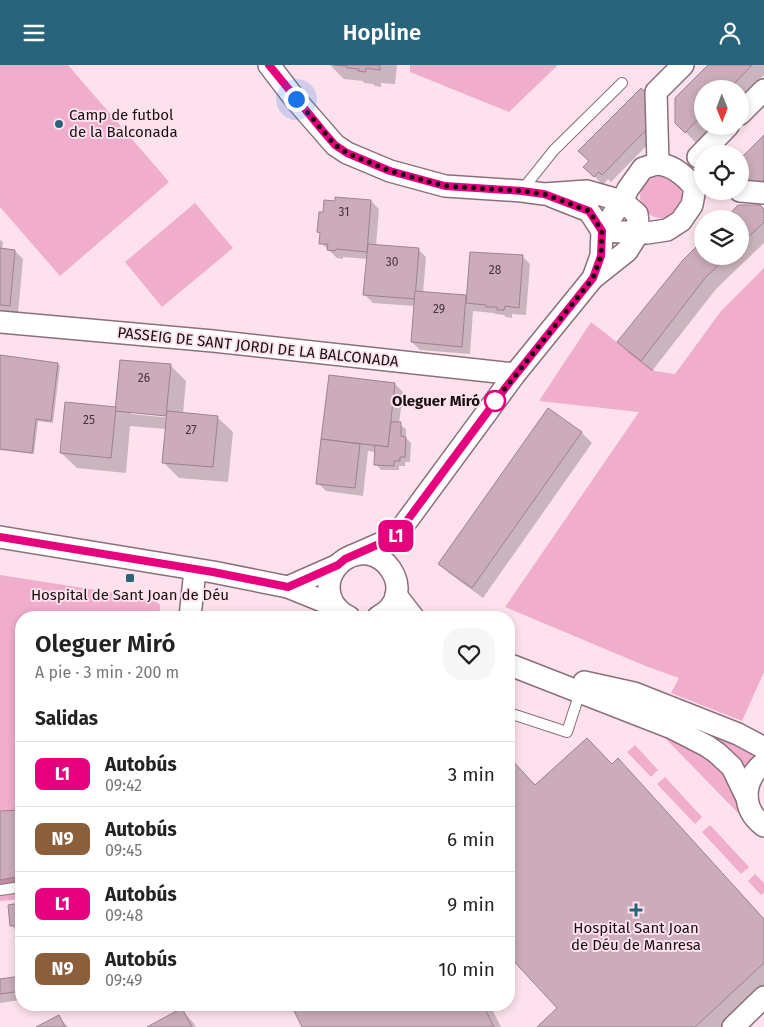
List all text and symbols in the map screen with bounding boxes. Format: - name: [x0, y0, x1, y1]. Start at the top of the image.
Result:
- icon: menu: [20, 19, 48, 47]
- text: Hopline: [343, 19, 421, 46]
- icon: person: [716, 19, 744, 47]
- north arrow: [694, 80, 749, 135]
- map controls: [694, 80, 749, 265]
- your location: [284, 87, 309, 112]
- place label: Camp de futbol de la Balconada: [69, 106, 178, 141]
- marker: Camp de futbol de la Balconada: [53, 118, 65, 130]
- button: locate: [694, 145, 749, 200]
- house number: 31: [339, 205, 349, 219]
- button: layers: [694, 210, 749, 265]
- house number: 30: [386, 255, 399, 269]
- house number: 28: [489, 263, 502, 277]
- house number: 29: [433, 302, 445, 316]
- street label: PASSEIG DE SANT JORDI DE LA BALCONADA: [117, 323, 400, 371]
- house number: 26: [138, 371, 150, 385]
- marker: Oleguer Miró: [484, 390, 506, 412]
- place label: Oleguer Miró: [392, 392, 480, 410]
- house number: 25: [83, 413, 95, 427]
- house number: 27: [185, 423, 197, 437]
- line badge: L1: [374, 520, 418, 552]
- text: L1: [388, 525, 404, 547]
- marker: Hospital de Sant Joan de Déu: [124, 572, 136, 584]
- place label: Hospital de Sant Joan de Déu: [31, 586, 229, 604]
- button: heart: [443, 628, 495, 680]
- text: Oleguer Miró: [35, 630, 175, 658]
- text: A pie · 3 min · 200 m: [35, 663, 179, 682]
- text: Salidas: [35, 707, 98, 730]
- text: Autobús: [105, 753, 177, 776]
- text: L1: [55, 763, 70, 785]
- text: 3 min: [448, 763, 495, 786]
- text: 09:42: [105, 776, 142, 795]
- text: Autobús: [105, 818, 177, 841]
- text: N9: [51, 828, 74, 850]
- text: 6 min: [447, 828, 495, 851]
- text: 09:45: [105, 841, 142, 860]
- text: Autobús: [105, 883, 177, 906]
- text: L1: [55, 893, 70, 915]
- text: 9 min: [447, 893, 495, 916]
- marker: Hospital Sant Joan de Déu de Manresa: [629, 903, 643, 917]
- text: 09:48: [105, 906, 143, 925]
- place label: Hospital Sant Joan de Déu de Manresa: [571, 919, 701, 954]
- text: Autobús: [105, 948, 177, 971]
- text: N9: [51, 958, 74, 980]
- text: 10 min: [438, 958, 495, 981]
- text: 09:49: [105, 971, 143, 990]

